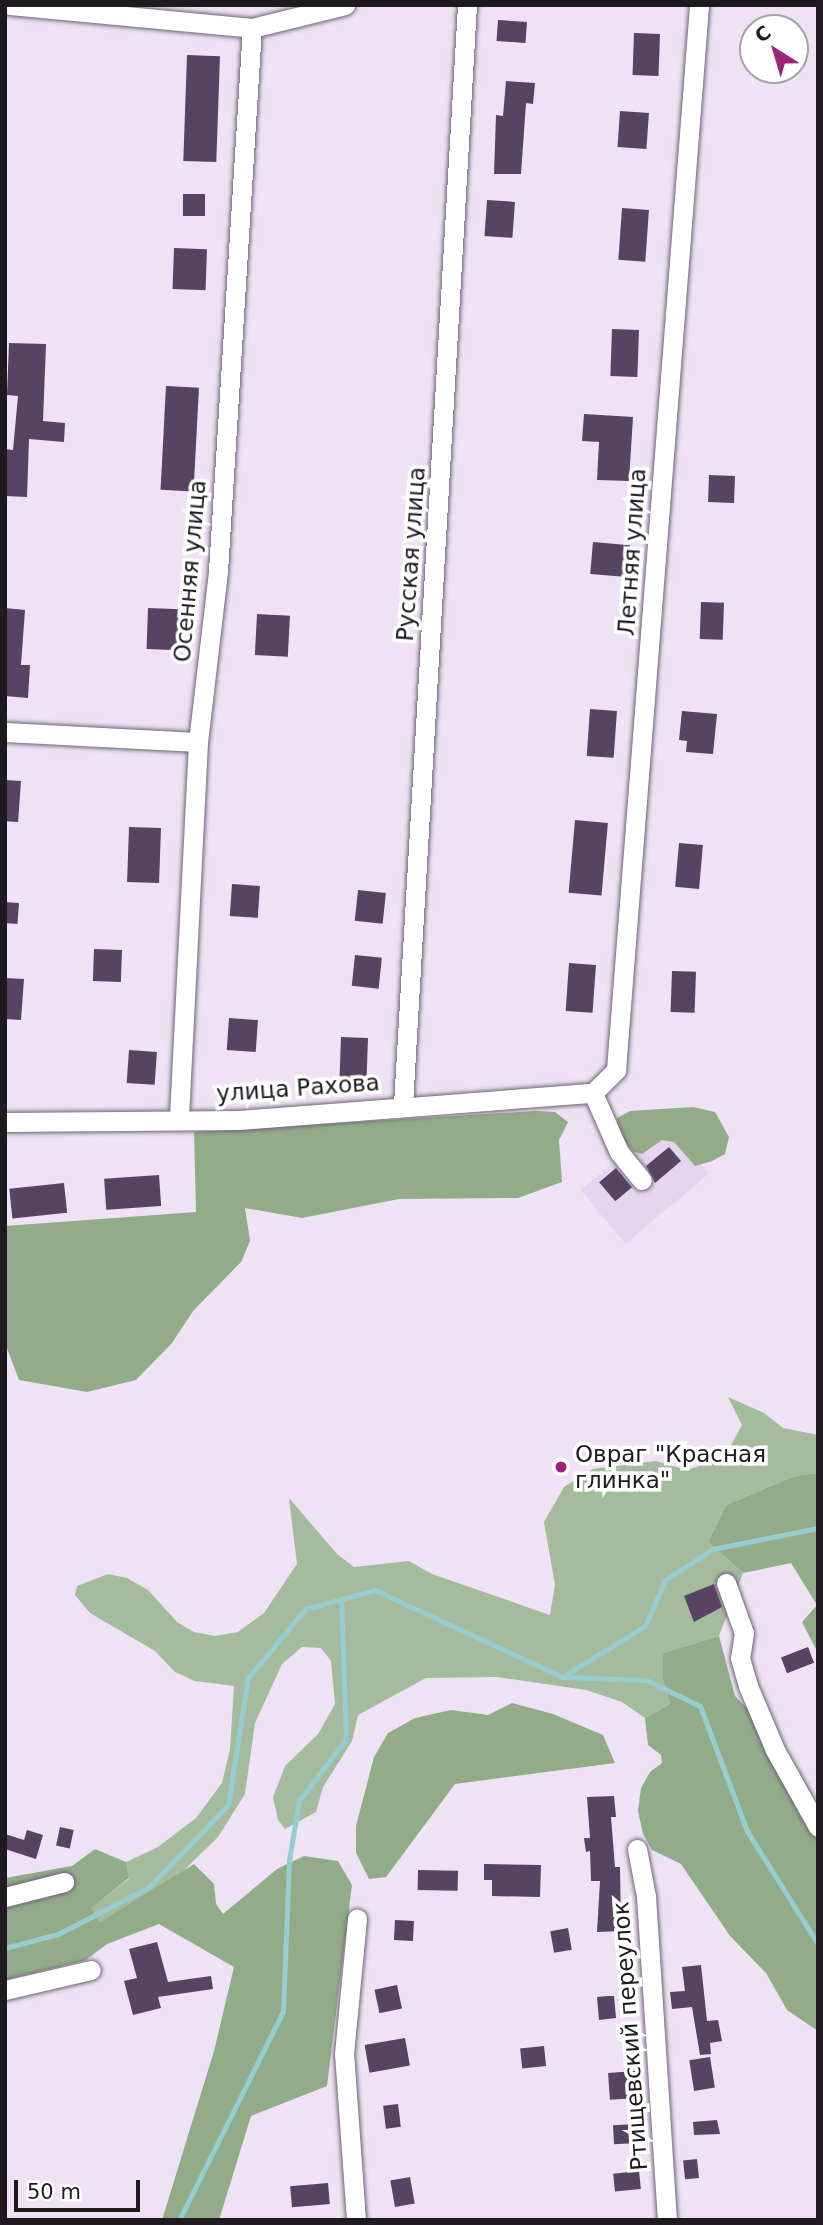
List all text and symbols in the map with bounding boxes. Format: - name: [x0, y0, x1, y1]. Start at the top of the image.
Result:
- north arrow: [739, 14, 809, 84]
- text: С: [750, 21, 775, 47]
- street label: Русская улица: [391, 466, 431, 642]
- street label: Летняя улица: [612, 467, 652, 637]
- street label: Осенняя улица: [168, 479, 212, 663]
- street label: улица Рахова: [215, 1069, 381, 1107]
- place label: Овраг "Красная глинка": [575, 1440, 766, 1494]
- marker: Овраг "Красная глинка": [553, 1459, 569, 1475]
- street label: Ртищевский переулок: [607, 1901, 653, 2171]
- scale bar: [18, 2166, 144, 2210]
- text: 50 m: [27, 2180, 81, 2204]

